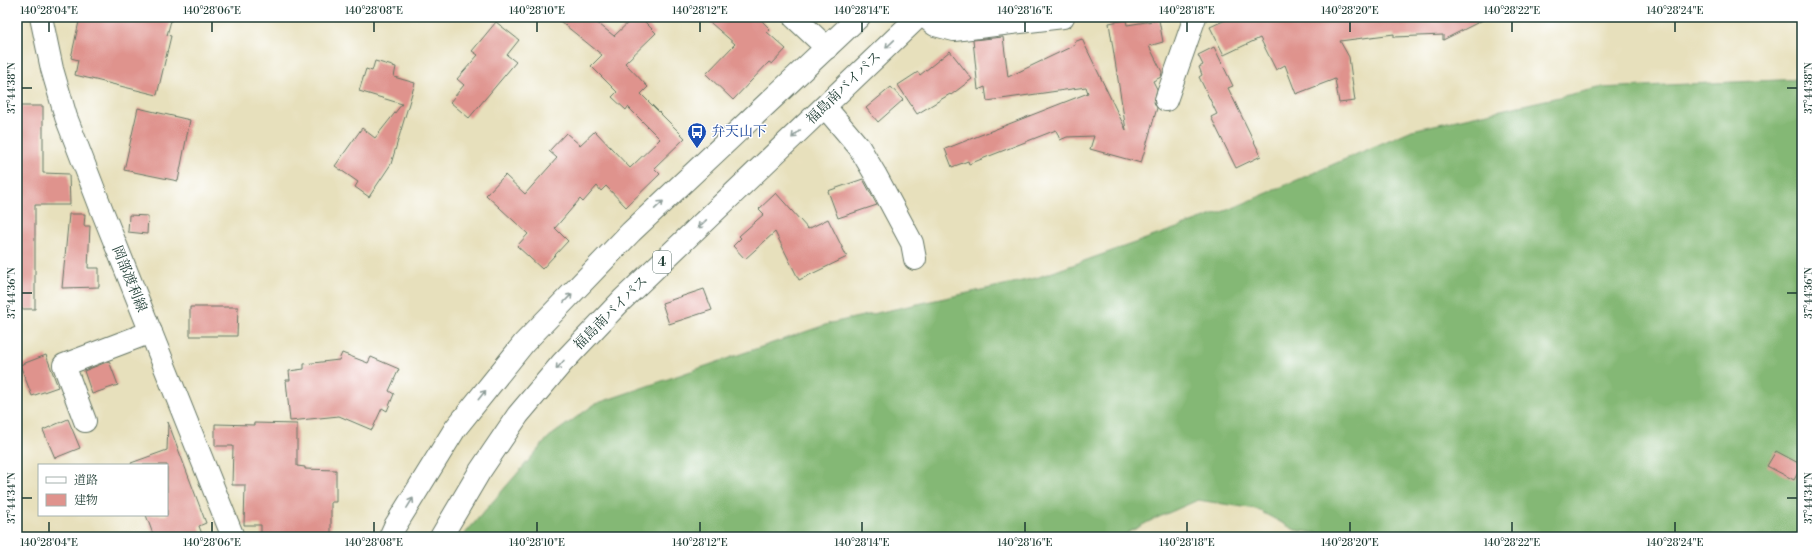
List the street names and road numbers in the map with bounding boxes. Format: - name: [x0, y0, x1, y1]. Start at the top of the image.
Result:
- street label: 福島南バイパス: [803, 48, 885, 128]
- street label: 岡部渡利線: [108, 243, 150, 315]
- road number: 4: [653, 251, 671, 273]
- street label: 福島南バイパス: [570, 272, 652, 354]

